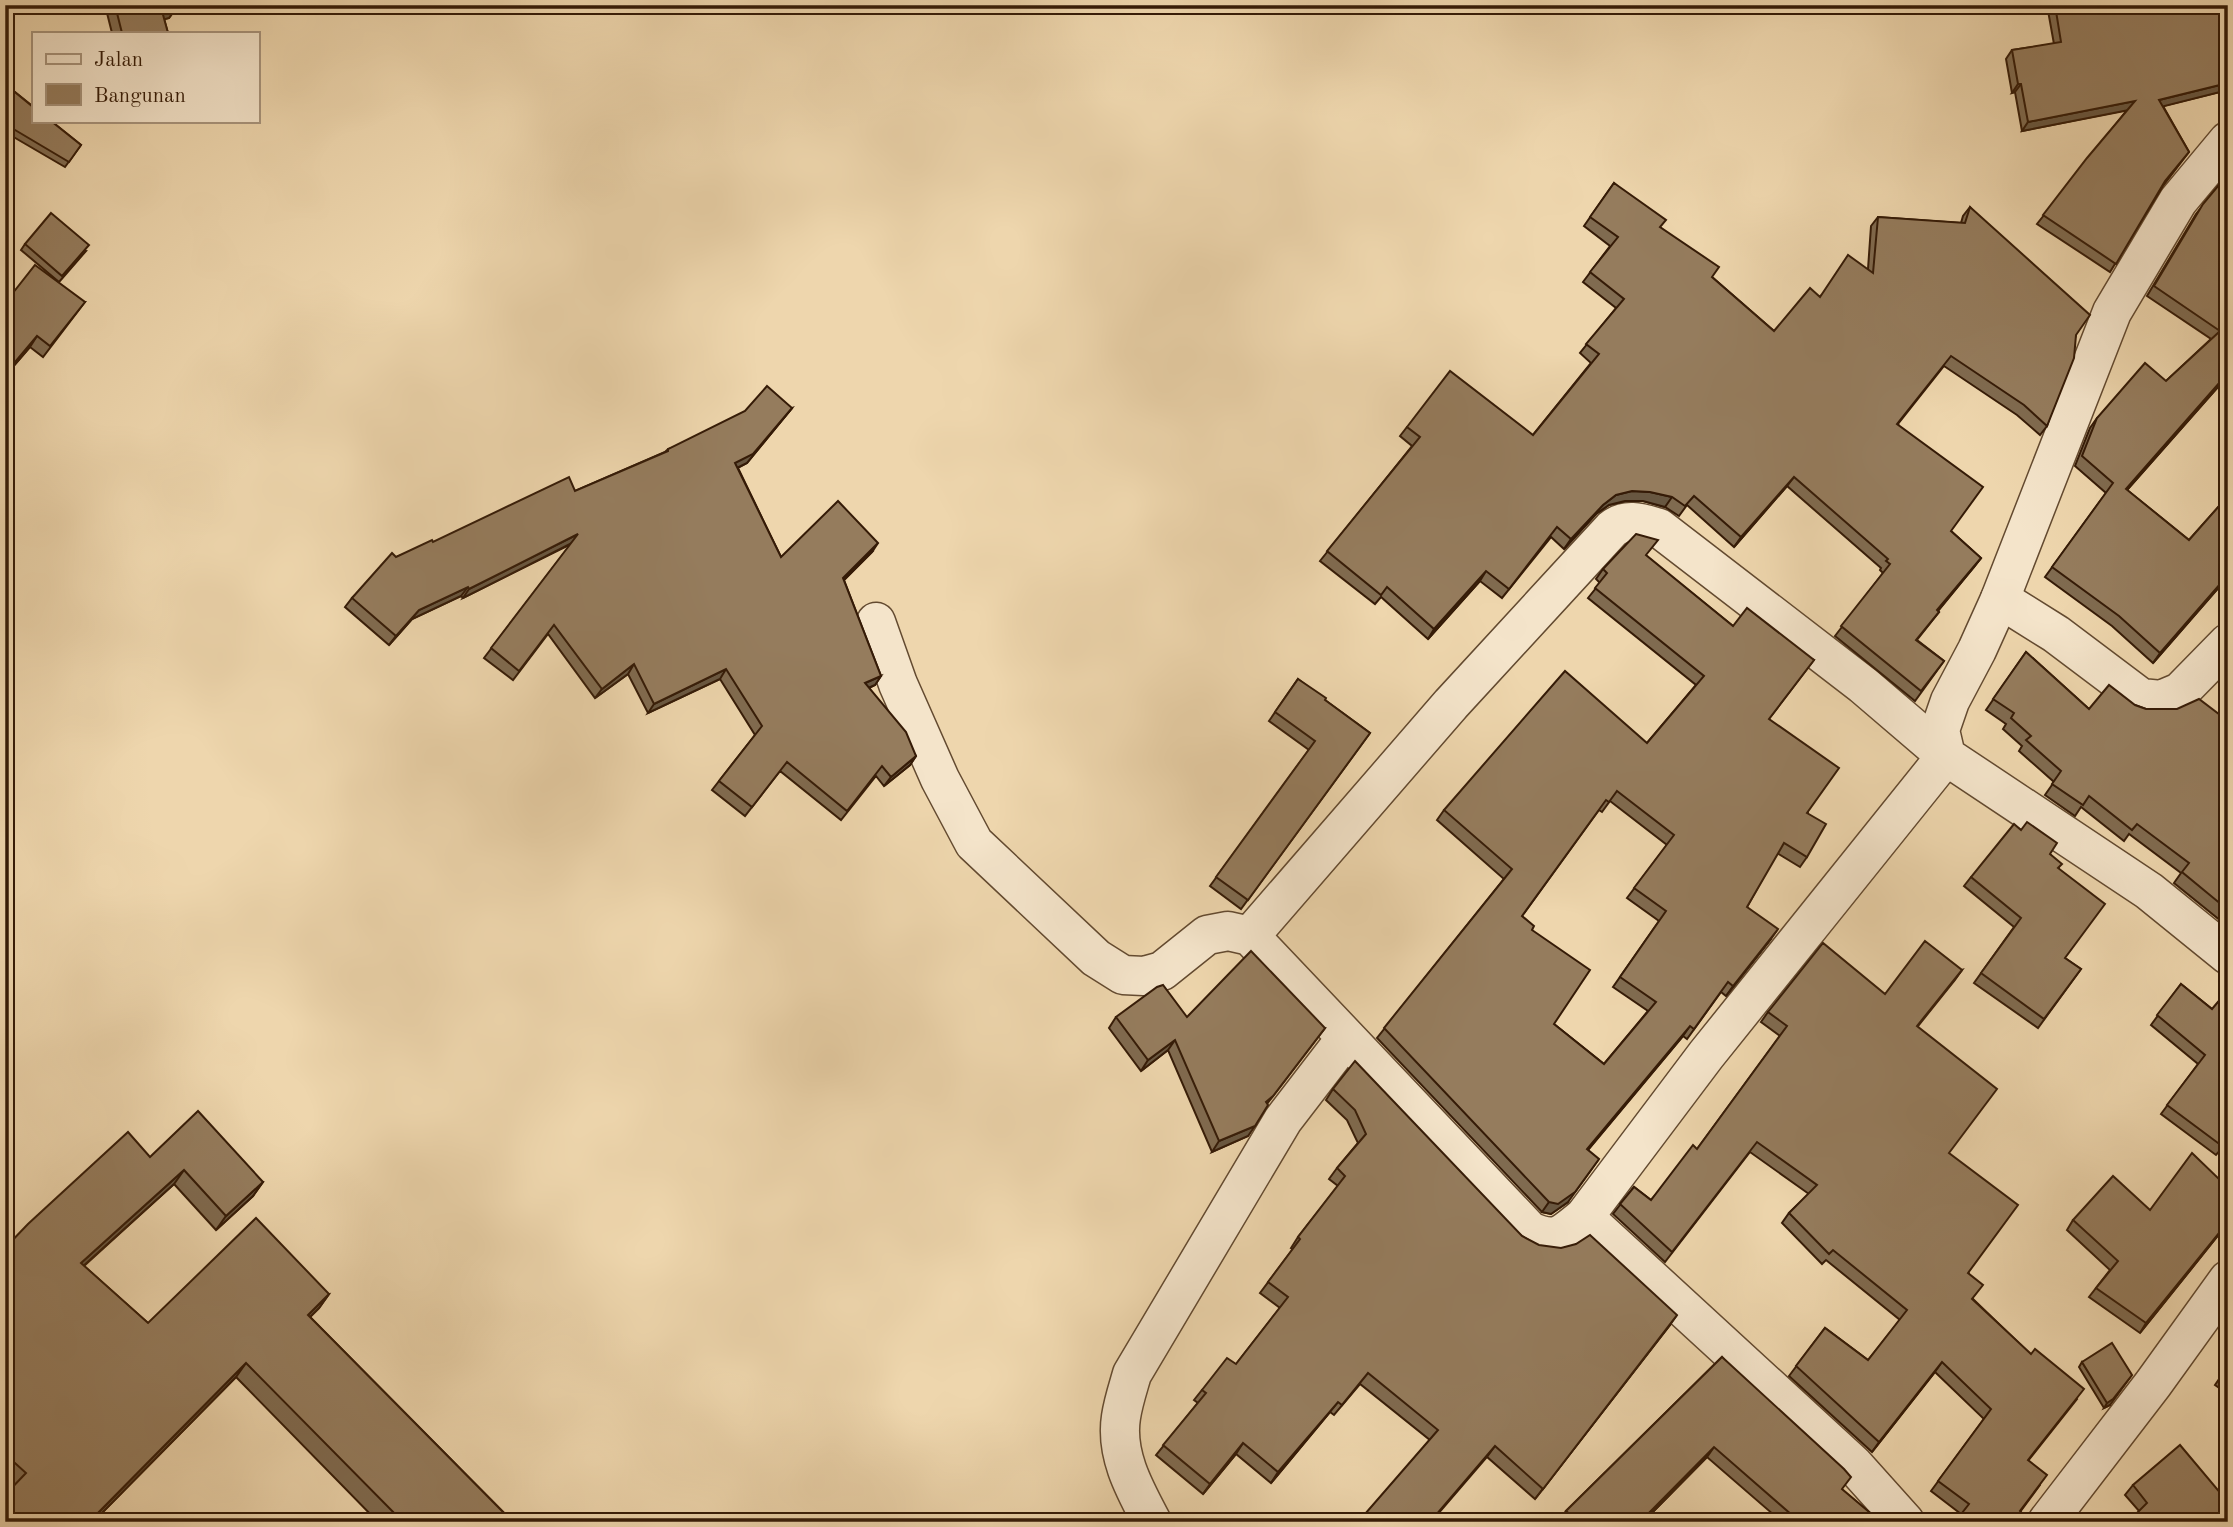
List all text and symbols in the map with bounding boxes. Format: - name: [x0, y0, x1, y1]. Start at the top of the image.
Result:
- legend: [32, 32, 259, 122]
- text: Jalan: [94, 50, 143, 71]
- text: Bangunan: [94, 86, 186, 107]

